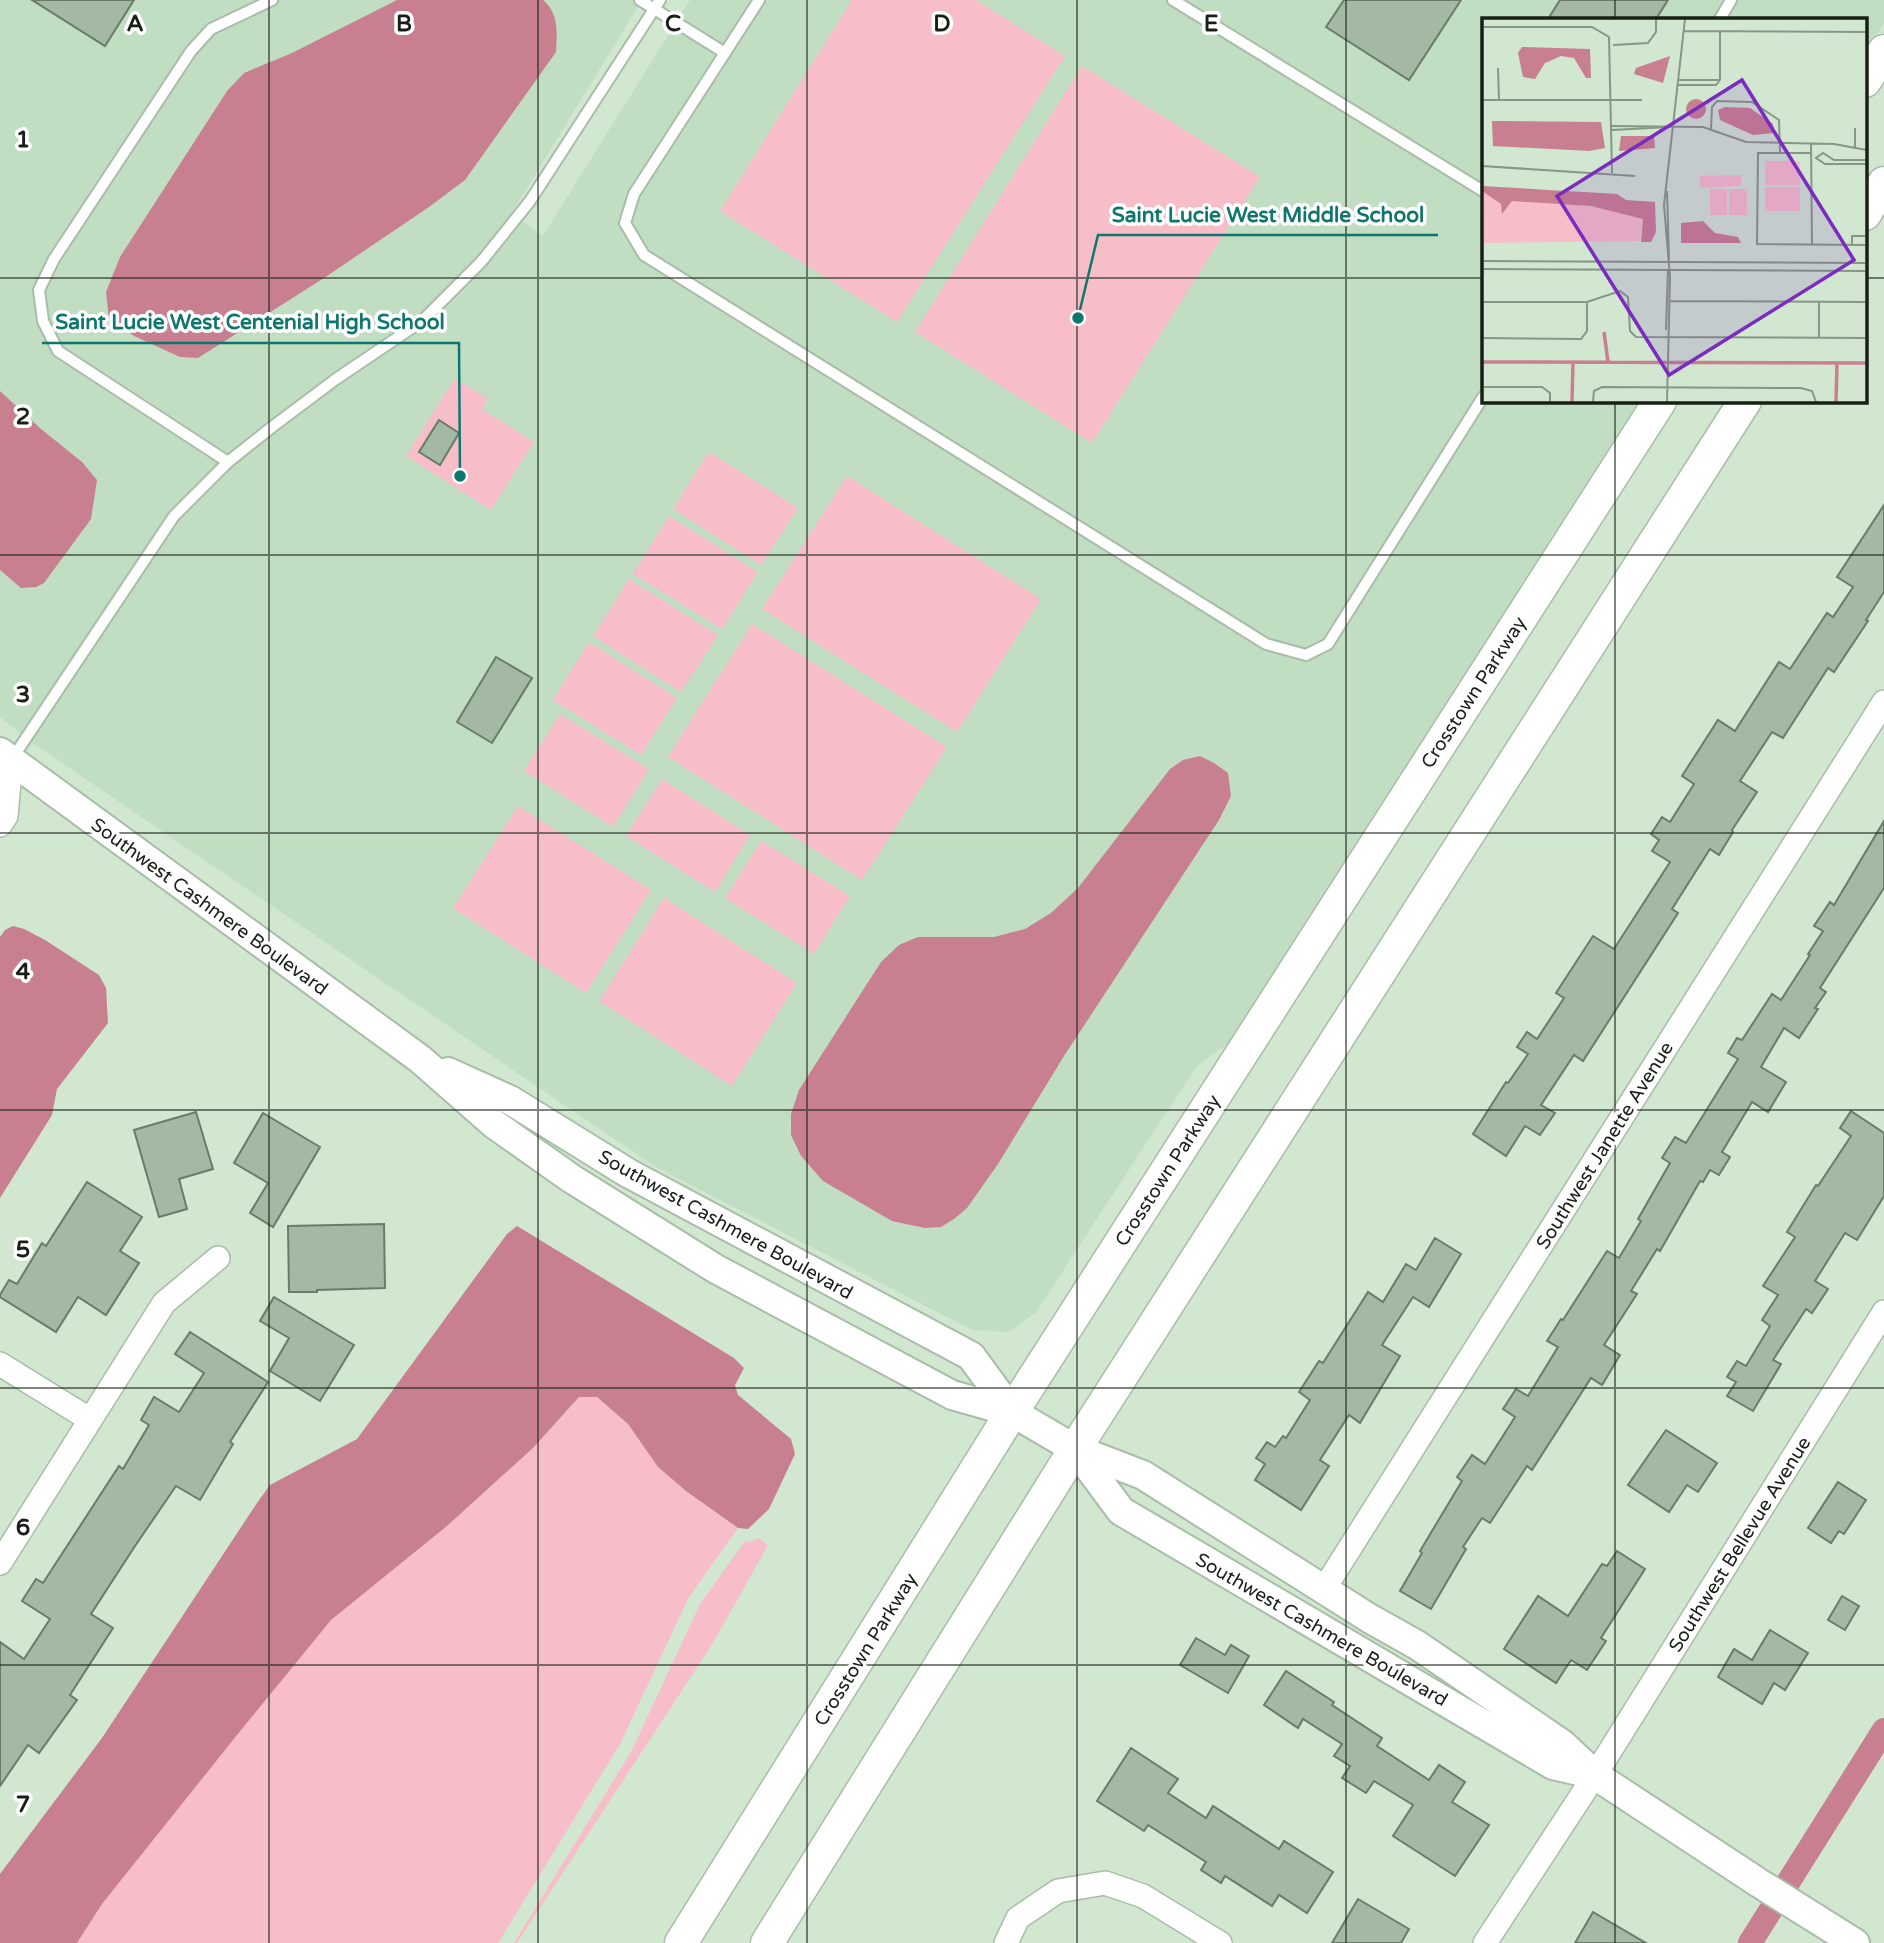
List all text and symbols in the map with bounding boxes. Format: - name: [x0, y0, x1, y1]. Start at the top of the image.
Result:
- text: A: [126, 10, 144, 38]
- text: B: [396, 10, 412, 38]
- text: C: [665, 10, 681, 38]
- text: D: [933, 10, 951, 38]
- text: E: [1204, 10, 1218, 38]
- inset map: [1482, 18, 1867, 402]
- text: 1: [16, 126, 30, 154]
- callout: Saint Lucie West Middle School: [1098, 193, 1438, 235]
- text: Saint Lucie West Middle School: [1112, 203, 1424, 228]
- callout: Saint Lucie West Centenial High School: [42, 301, 459, 343]
- text: Saint Lucie West Centenial High School: [55, 310, 445, 335]
- text: 2: [16, 403, 30, 431]
- street label: Crosstown Parkway: [1417, 613, 1531, 772]
- text: 3: [16, 681, 30, 709]
- street label: Southwest Cashmere Boulevard: [87, 814, 332, 1000]
- text: 4: [16, 958, 31, 986]
- street label: Southwest Janette Avenue: [1532, 1038, 1678, 1253]
- street label: Crosstown Parkway: [1111, 1091, 1225, 1250]
- street label: Southwest Cashmere Boulevard: [595, 1146, 856, 1304]
- text: 5: [16, 1236, 30, 1264]
- street label: Southwest Bellevue Avenue: [1664, 1433, 1815, 1656]
- text: 6: [16, 1514, 30, 1542]
- street label: Southwest Cashmere Boulevard: [1192, 1549, 1451, 1711]
- street label: Crosstown Parkway: [810, 1569, 922, 1730]
- text: 7: [16, 1791, 30, 1819]

